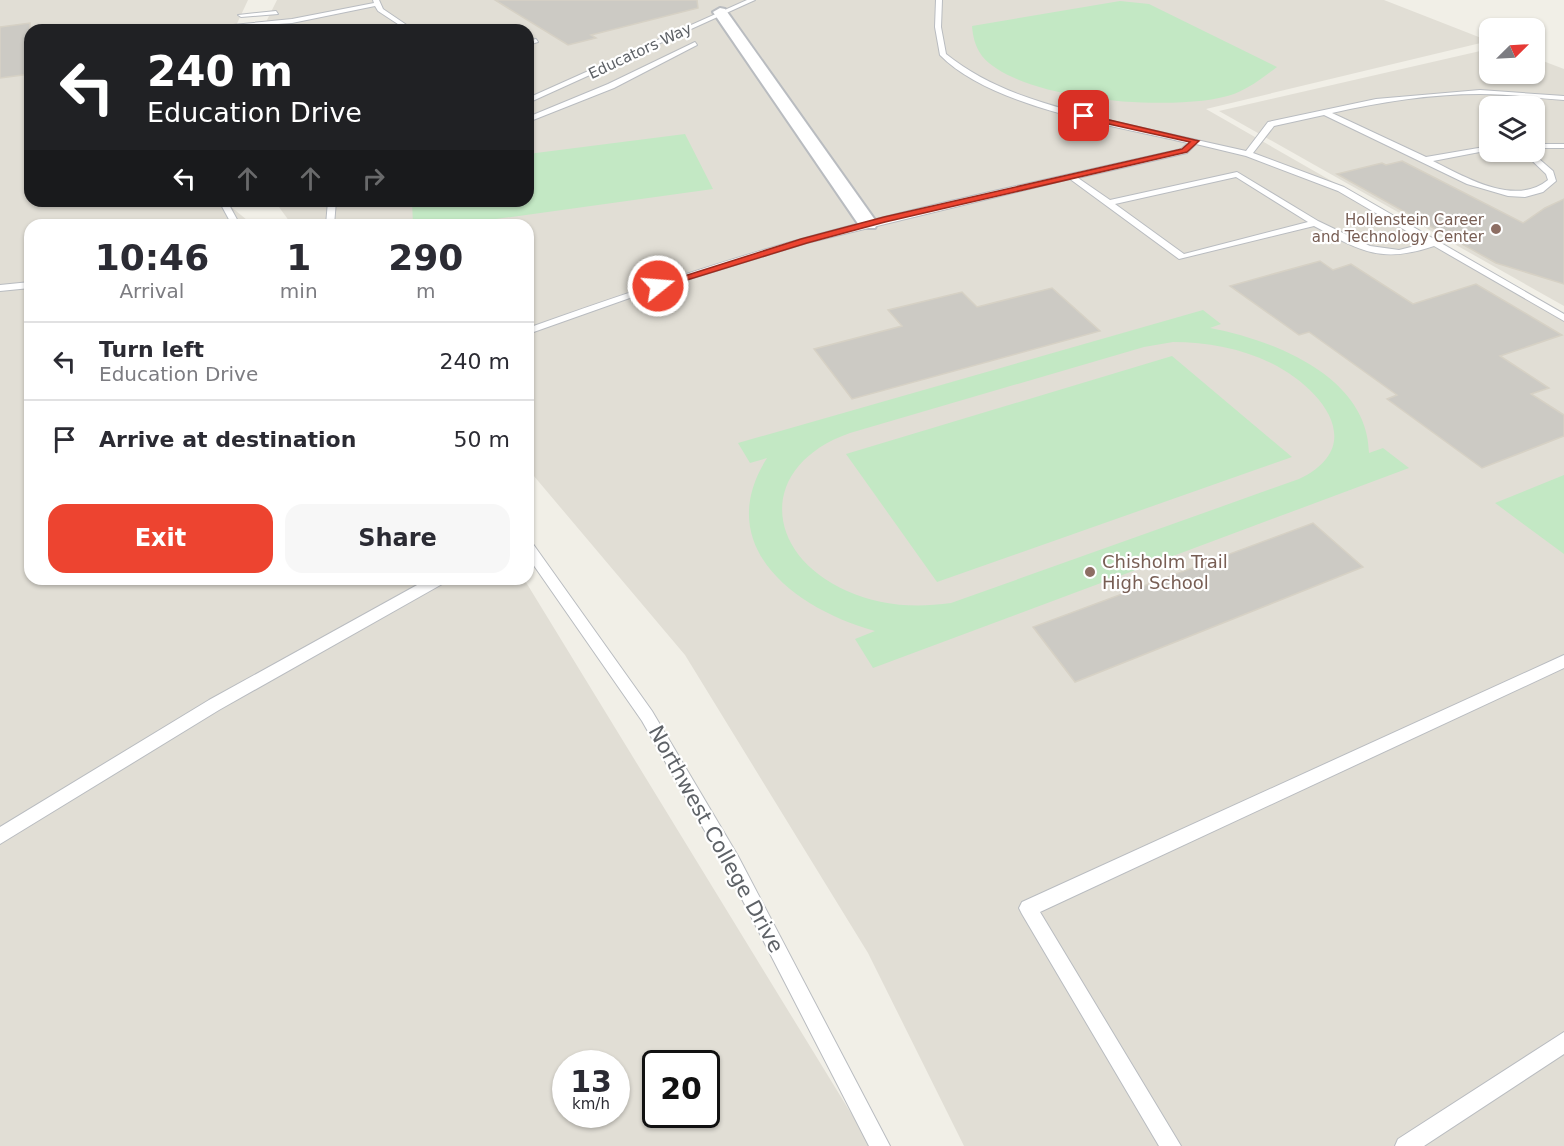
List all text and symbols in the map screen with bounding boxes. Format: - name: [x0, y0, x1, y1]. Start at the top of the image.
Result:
- north arrow: [1479, 18, 1545, 84]
- map controls: [1479, 18, 1545, 162]
- street label: Educators Way: [586, 19, 695, 83]
- text: 240 m: [147, 47, 293, 96]
- icon: left: [48, 48, 126, 126]
- pin: [1058, 90, 1109, 141]
- button: layers: [1479, 96, 1545, 162]
- text: Education Drive: [147, 97, 362, 128]
- icon: arrive: [1067, 99, 1100, 132]
- icon: left: [168, 162, 201, 195]
- icon: ahead: [231, 162, 264, 195]
- icon: ahead: [294, 162, 327, 195]
- icon: right: [357, 162, 390, 195]
- place label: Hollenstein Career and Technology Center: [1312, 211, 1485, 246]
- marker: Hollenstein Career and Technology Center: [1489, 222, 1503, 236]
- text: 10:46: [95, 237, 209, 278]
- text: 1: [286, 237, 311, 278]
- text: 290: [388, 237, 463, 278]
- position arrow: [626, 254, 690, 318]
- text: Arrival: [119, 279, 184, 303]
- text: min: [280, 279, 318, 303]
- text: m: [416, 279, 436, 303]
- text: Turn left: [99, 337, 204, 362]
- icon: left: [48, 345, 81, 378]
- text: 240 m: [440, 349, 510, 374]
- text: Education Drive: [99, 362, 258, 386]
- icon: arrive: [48, 423, 81, 456]
- text: Arrive at destination: [99, 427, 356, 452]
- text: 50 m: [454, 427, 510, 452]
- button: Exit: [48, 504, 273, 573]
- button: Share: [285, 504, 510, 573]
- place label: Chisholm Trail High School: [1102, 551, 1228, 593]
- marker: Chisholm Trail High School: [1083, 565, 1097, 579]
- street label: Northwest College Drive: [644, 721, 788, 957]
- speed limit sign: 20: [642, 1050, 720, 1128]
- text: 13: [570, 1064, 612, 1099]
- text: km/h: [572, 1095, 610, 1113]

